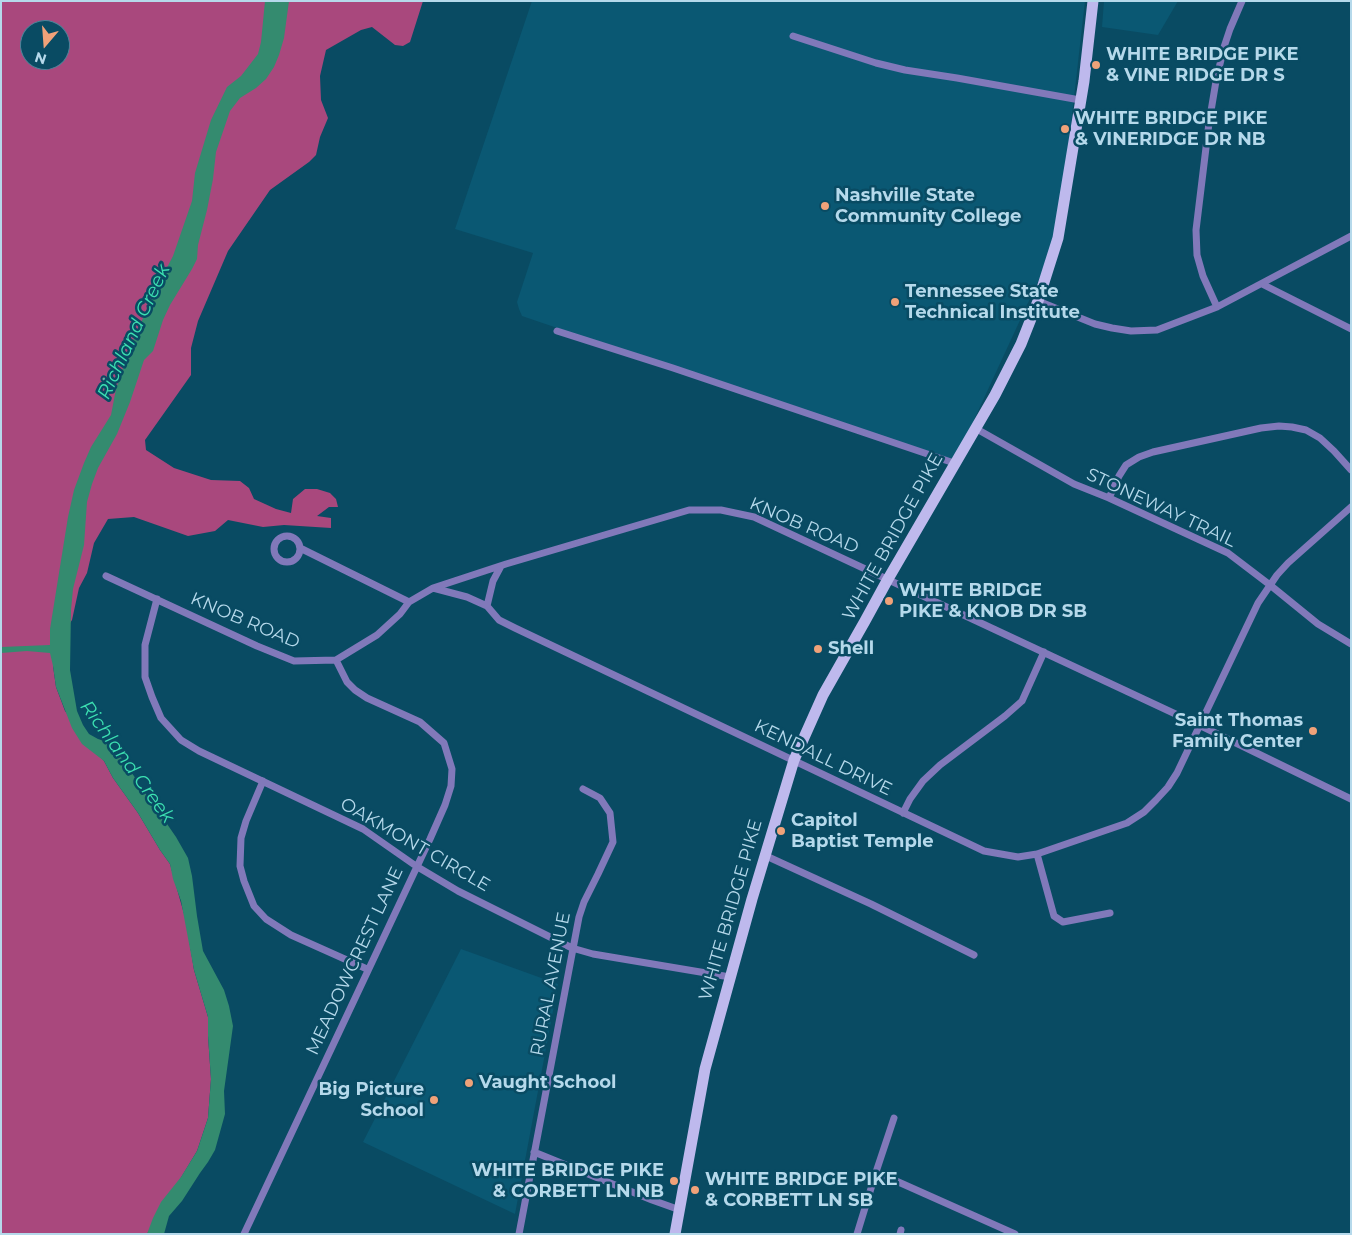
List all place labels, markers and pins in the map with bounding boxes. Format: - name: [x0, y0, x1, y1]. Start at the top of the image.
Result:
- place label: WHITE BRIDGE PIKE & VINE RIDGE DR S: [1106, 44, 1299, 86]
- marker: WHITE BRIDGE PIKE & VINE RIDGE DR S: [1090, 59, 1102, 71]
- place label: WHITE BRIDGE PIKE & VINERIDGE DR NB: [1075, 108, 1268, 150]
- marker: WHITE BRIDGE PIKE & VINERIDGE DR NB: [1059, 123, 1071, 135]
- place label: Nashville State Community College: [835, 185, 1021, 228]
- marker: Nashville State Community College: [819, 200, 831, 212]
- place label: Tennessee State Technical Institute: [905, 281, 1080, 324]
- marker: Tennessee State Technical Institute: [889, 296, 901, 308]
- place label: WHITE BRIDGE PIKE & KNOB DR SB: [899, 580, 1087, 622]
- marker: WHITE BRIDGE PIKE & KNOB DR SB: [883, 595, 895, 607]
- place label: Shell: [828, 638, 874, 660]
- marker: Shell: [812, 643, 824, 655]
- place label: Saint Thomas Family Center: [1172, 710, 1303, 752]
- marker: Saint Thomas Family Center: [1307, 725, 1319, 737]
- place label: Capitol Baptist Temple: [791, 810, 934, 852]
- marker: Capitol Baptist Temple: [775, 825, 787, 837]
- place label: Vaught School: [479, 1072, 616, 1094]
- marker: Vaught School: [463, 1077, 475, 1089]
- place label: Big Picture School: [319, 1079, 424, 1122]
- marker: Big Picture School: [428, 1094, 440, 1106]
- place label: WHITE BRIDGE PIKE & CORBETT LN NB: [471, 1160, 664, 1202]
- place label: WHITE BRIDGE PIKE & CORBETT LN SB: [705, 1169, 898, 1212]
- marker: WHITE BRIDGE PIKE & CORBETT LN NB: [668, 1175, 680, 1187]
- marker: WHITE BRIDGE PIKE & CORBETT LN SB: [689, 1184, 701, 1196]

